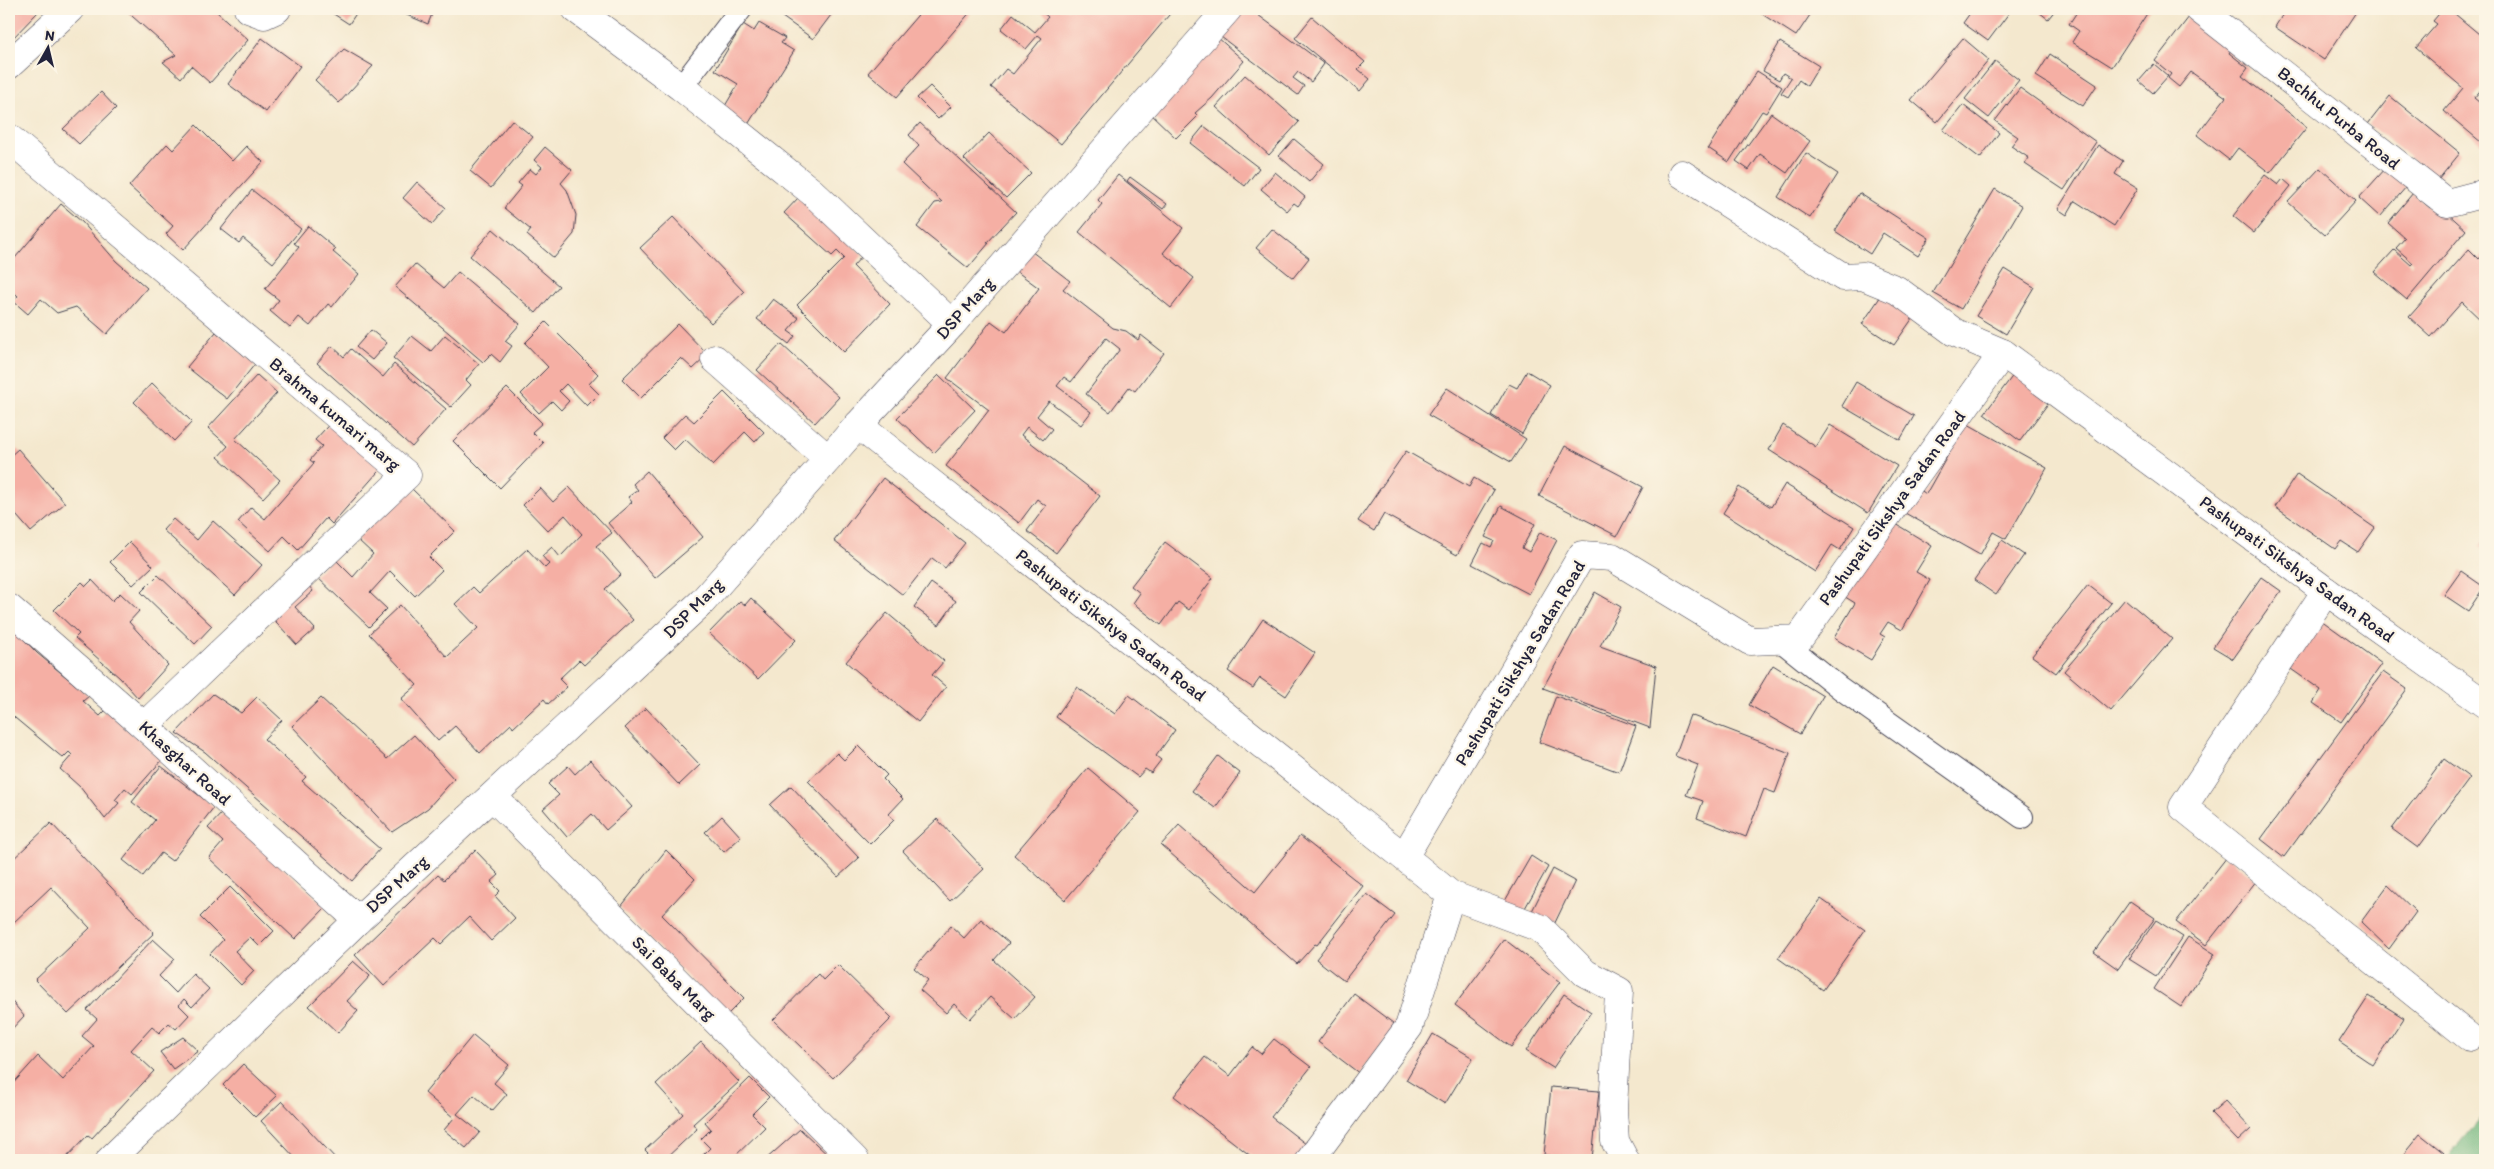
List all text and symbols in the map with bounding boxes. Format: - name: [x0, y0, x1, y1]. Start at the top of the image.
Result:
- north arrow: [22, 22, 72, 72]
- text: N: [44, 27, 56, 45]
- street label: Bachhu Purba Road: [2273, 62, 2405, 174]
- street label: DSP Marg: [931, 272, 999, 344]
- street label: Brahma kumari marg: [265, 353, 406, 476]
- street label: Pashupati Sikshya Sadan Road: [1814, 406, 1970, 610]
- street label: Pashupati Sikshya Sadan Road: [2195, 491, 2399, 647]
- street label: Pashupati Sikshya Sadan Road: [1011, 544, 1211, 706]
- street label: Pashupati Sikshya Sadan Road: [1450, 556, 1590, 770]
- street label: DSP Marg: [658, 573, 728, 643]
- street label: Khasghar Road: [134, 716, 236, 810]
- street label: DSP Marg: [361, 850, 433, 918]
- street label: Sai Baba Marg: [627, 931, 721, 1025]

